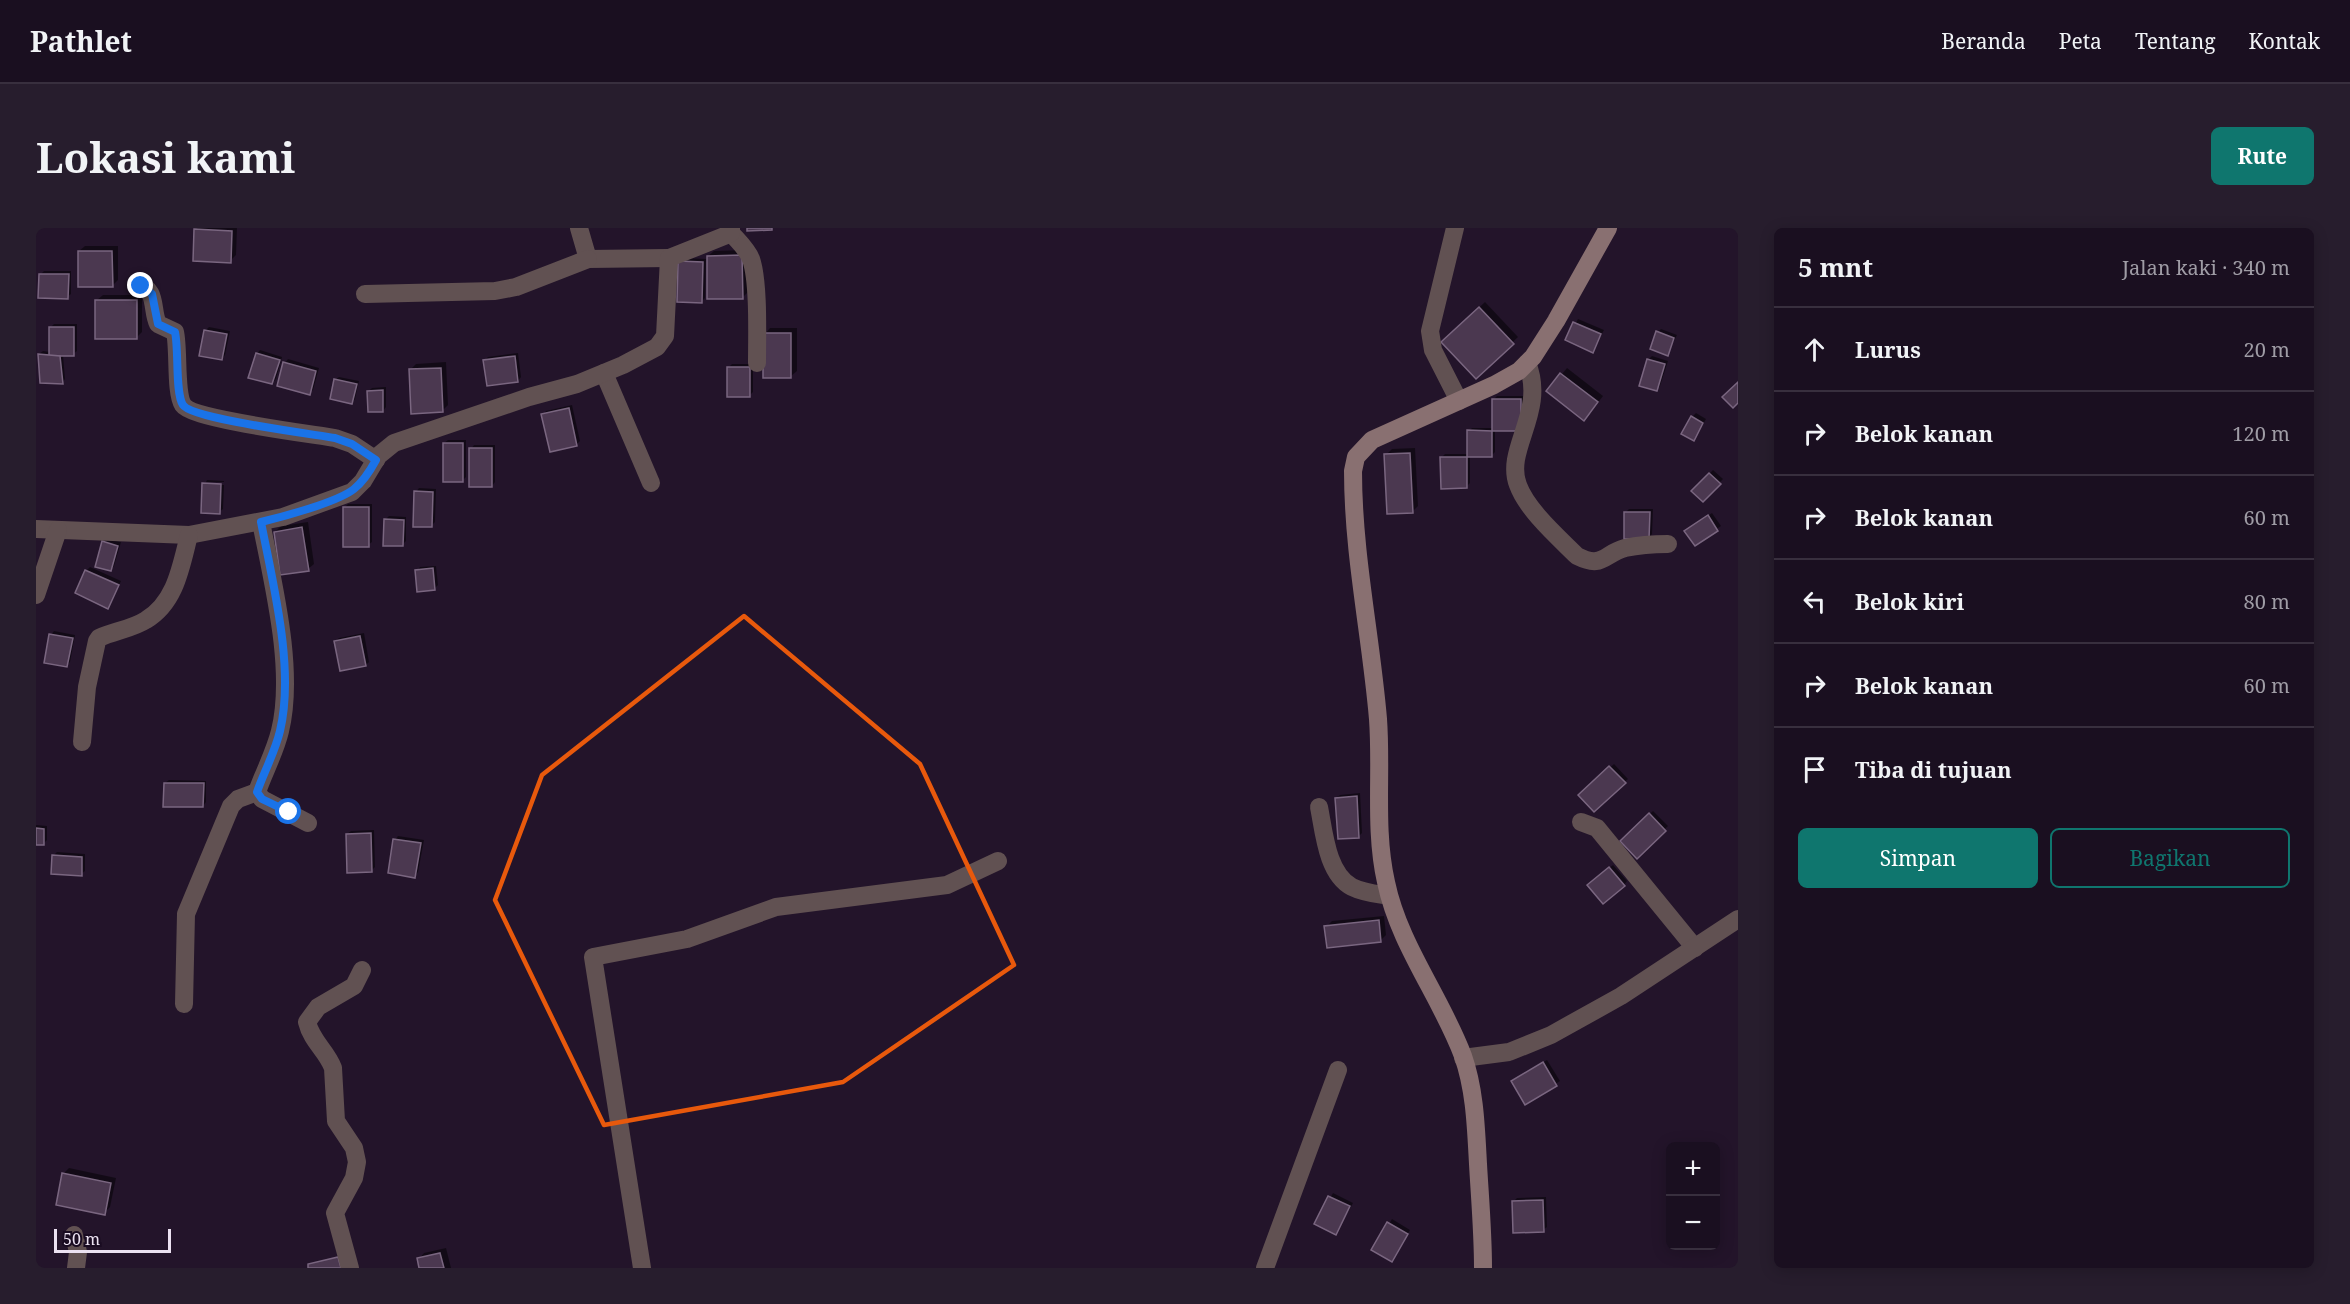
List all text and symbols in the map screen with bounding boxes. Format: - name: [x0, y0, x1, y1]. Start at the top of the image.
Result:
- text: Pathlet: [30, 22, 132, 60]
- text: Beranda: [1941, 27, 2026, 55]
- text: Peta: [2059, 27, 2102, 55]
- text: Tentang: [2135, 27, 2216, 55]
- text: Kontak: [2249, 27, 2320, 55]
- button: Rute: [2211, 127, 2314, 185]
- text: Lokasi kami: [36, 128, 295, 185]
- text: 5 mnt: [1798, 249, 1873, 285]
- text: Jalan kaki · 340 m: [2122, 254, 2290, 281]
- route end: [127, 272, 153, 298]
- icon: ahead: [1798, 333, 1831, 366]
- text: Lurus: [1855, 334, 1921, 364]
- text: 20 m: [2244, 336, 2290, 363]
- icon: right: [1798, 417, 1831, 450]
- text: Belok kanan: [1855, 418, 1993, 448]
- text: 120 m: [2232, 420, 2290, 447]
- icon: right: [1798, 501, 1831, 534]
- text: Belok kanan: [1855, 502, 1993, 532]
- text: 60 m: [2244, 504, 2290, 531]
- icon: left: [1798, 585, 1831, 618]
- text: Belok kiri: [1855, 586, 1964, 616]
- text: 80 m: [2244, 588, 2290, 615]
- icon: right: [1798, 669, 1831, 702]
- text: Belok kanan: [1855, 670, 1993, 700]
- text: 60 m: [2244, 672, 2290, 699]
- icon: arrive: [1798, 753, 1831, 786]
- text: Tiba di tujuan: [1855, 754, 2012, 784]
- route start: [275, 798, 301, 824]
- button: Simpan: [1798, 828, 2038, 888]
- button: Bagikan: [2050, 828, 2290, 888]
- map controls: [1666, 1142, 1720, 1250]
- button: +: [1666, 1142, 1720, 1196]
- button: −: [1666, 1196, 1720, 1250]
- scale bar: [54, 1226, 171, 1254]
- text: 50 m: [63, 1228, 100, 1250]

